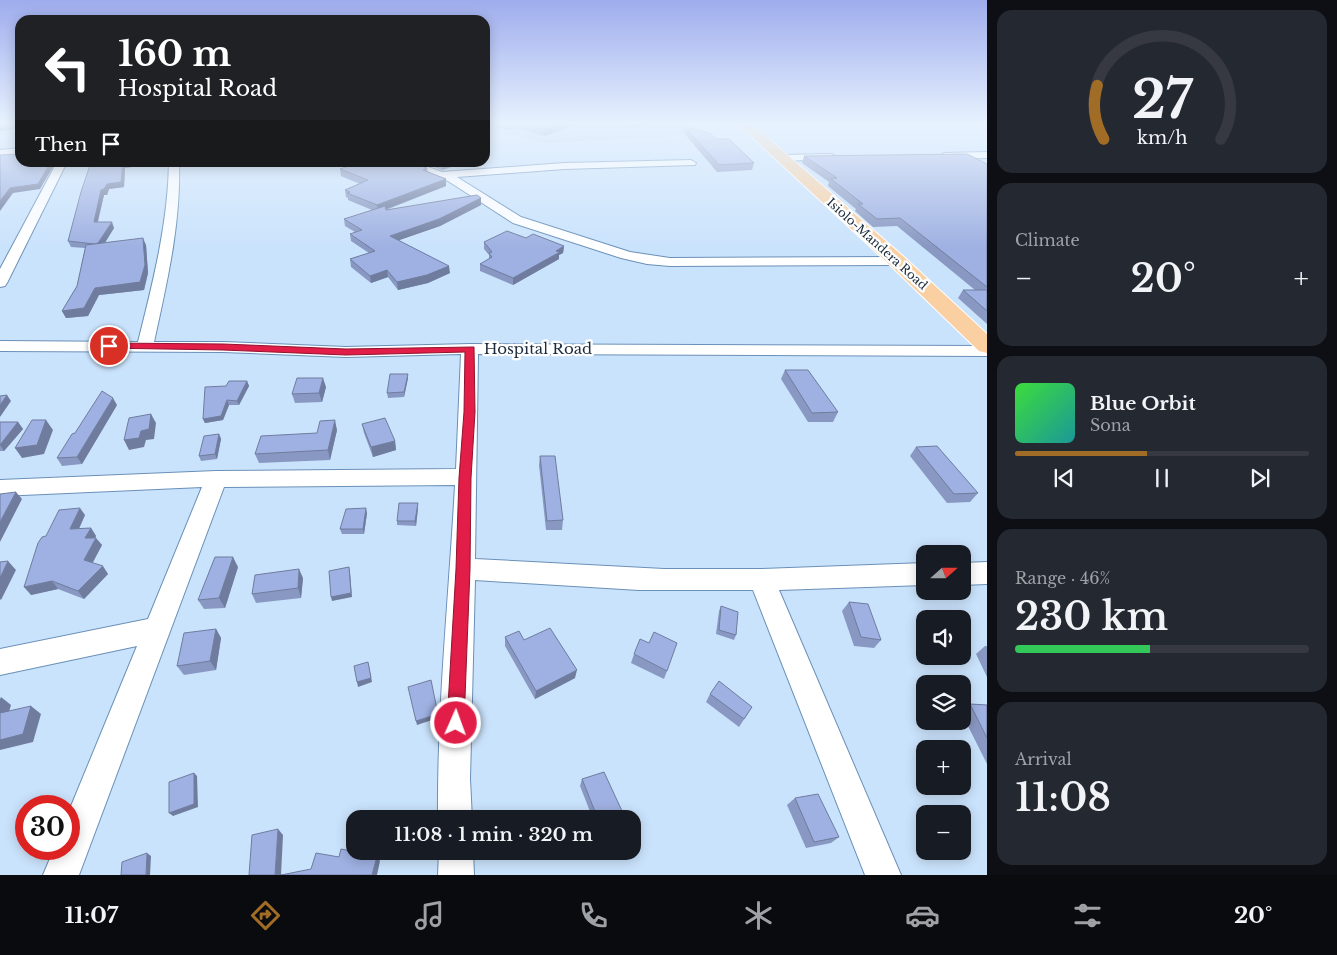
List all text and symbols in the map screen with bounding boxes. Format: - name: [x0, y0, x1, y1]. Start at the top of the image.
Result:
- text: 160 m: [118, 32, 231, 75]
- icon: left: [35, 35, 100, 100]
- text: 27: [1132, 68, 1194, 132]
- text: Hospital Road: [118, 75, 277, 102]
- text: km/h: [1137, 127, 1187, 149]
- icon: arrive: [97, 130, 125, 158]
- text: Then: [35, 133, 87, 156]
- street label: Isiolo-Mandera Road: [824, 195, 931, 293]
- text: Climate: [1015, 230, 1080, 250]
- text: 20°: [1130, 255, 1196, 302]
- text: −: [1015, 261, 1033, 296]
- text: +: [1294, 261, 1309, 296]
- pin: [88, 325, 130, 367]
- icon: arrive: [95, 332, 123, 360]
- street label: Hospital Road: [484, 339, 592, 358]
- text: Blue Orbit: [1090, 392, 1196, 415]
- text: Sona: [1090, 415, 1131, 435]
- icon: previous: [1050, 464, 1078, 492]
- icon: pause: [1148, 464, 1176, 492]
- icon: next: [1246, 464, 1274, 492]
- north arrow: [916, 545, 971, 600]
- map controls: [916, 545, 971, 860]
- text: Range · 46%: [1015, 568, 1110, 588]
- text: 230 km: [1015, 593, 1168, 640]
- button: sound: [916, 610, 971, 665]
- button: layers: [916, 675, 971, 730]
- position arrow: [429, 696, 481, 748]
- button: +: [916, 740, 971, 795]
- text: Arrival: [1015, 749, 1072, 769]
- text: 11:08: [1015, 774, 1111, 821]
- speed limit sign: 30: [15, 795, 80, 860]
- button: −: [916, 805, 971, 860]
- text: 11:08 · 1 min · 320 m: [394, 823, 593, 846]
- icon: directions: [248, 898, 283, 933]
- icon: music: [412, 898, 447, 933]
- icon: phone: [576, 898, 611, 933]
- icon: climate: [741, 898, 776, 933]
- icon: car: [905, 898, 940, 933]
- icon: filters: [1070, 898, 1105, 933]
- text: 11:07: [65, 902, 118, 929]
- text: 20°: [1234, 902, 1272, 929]

